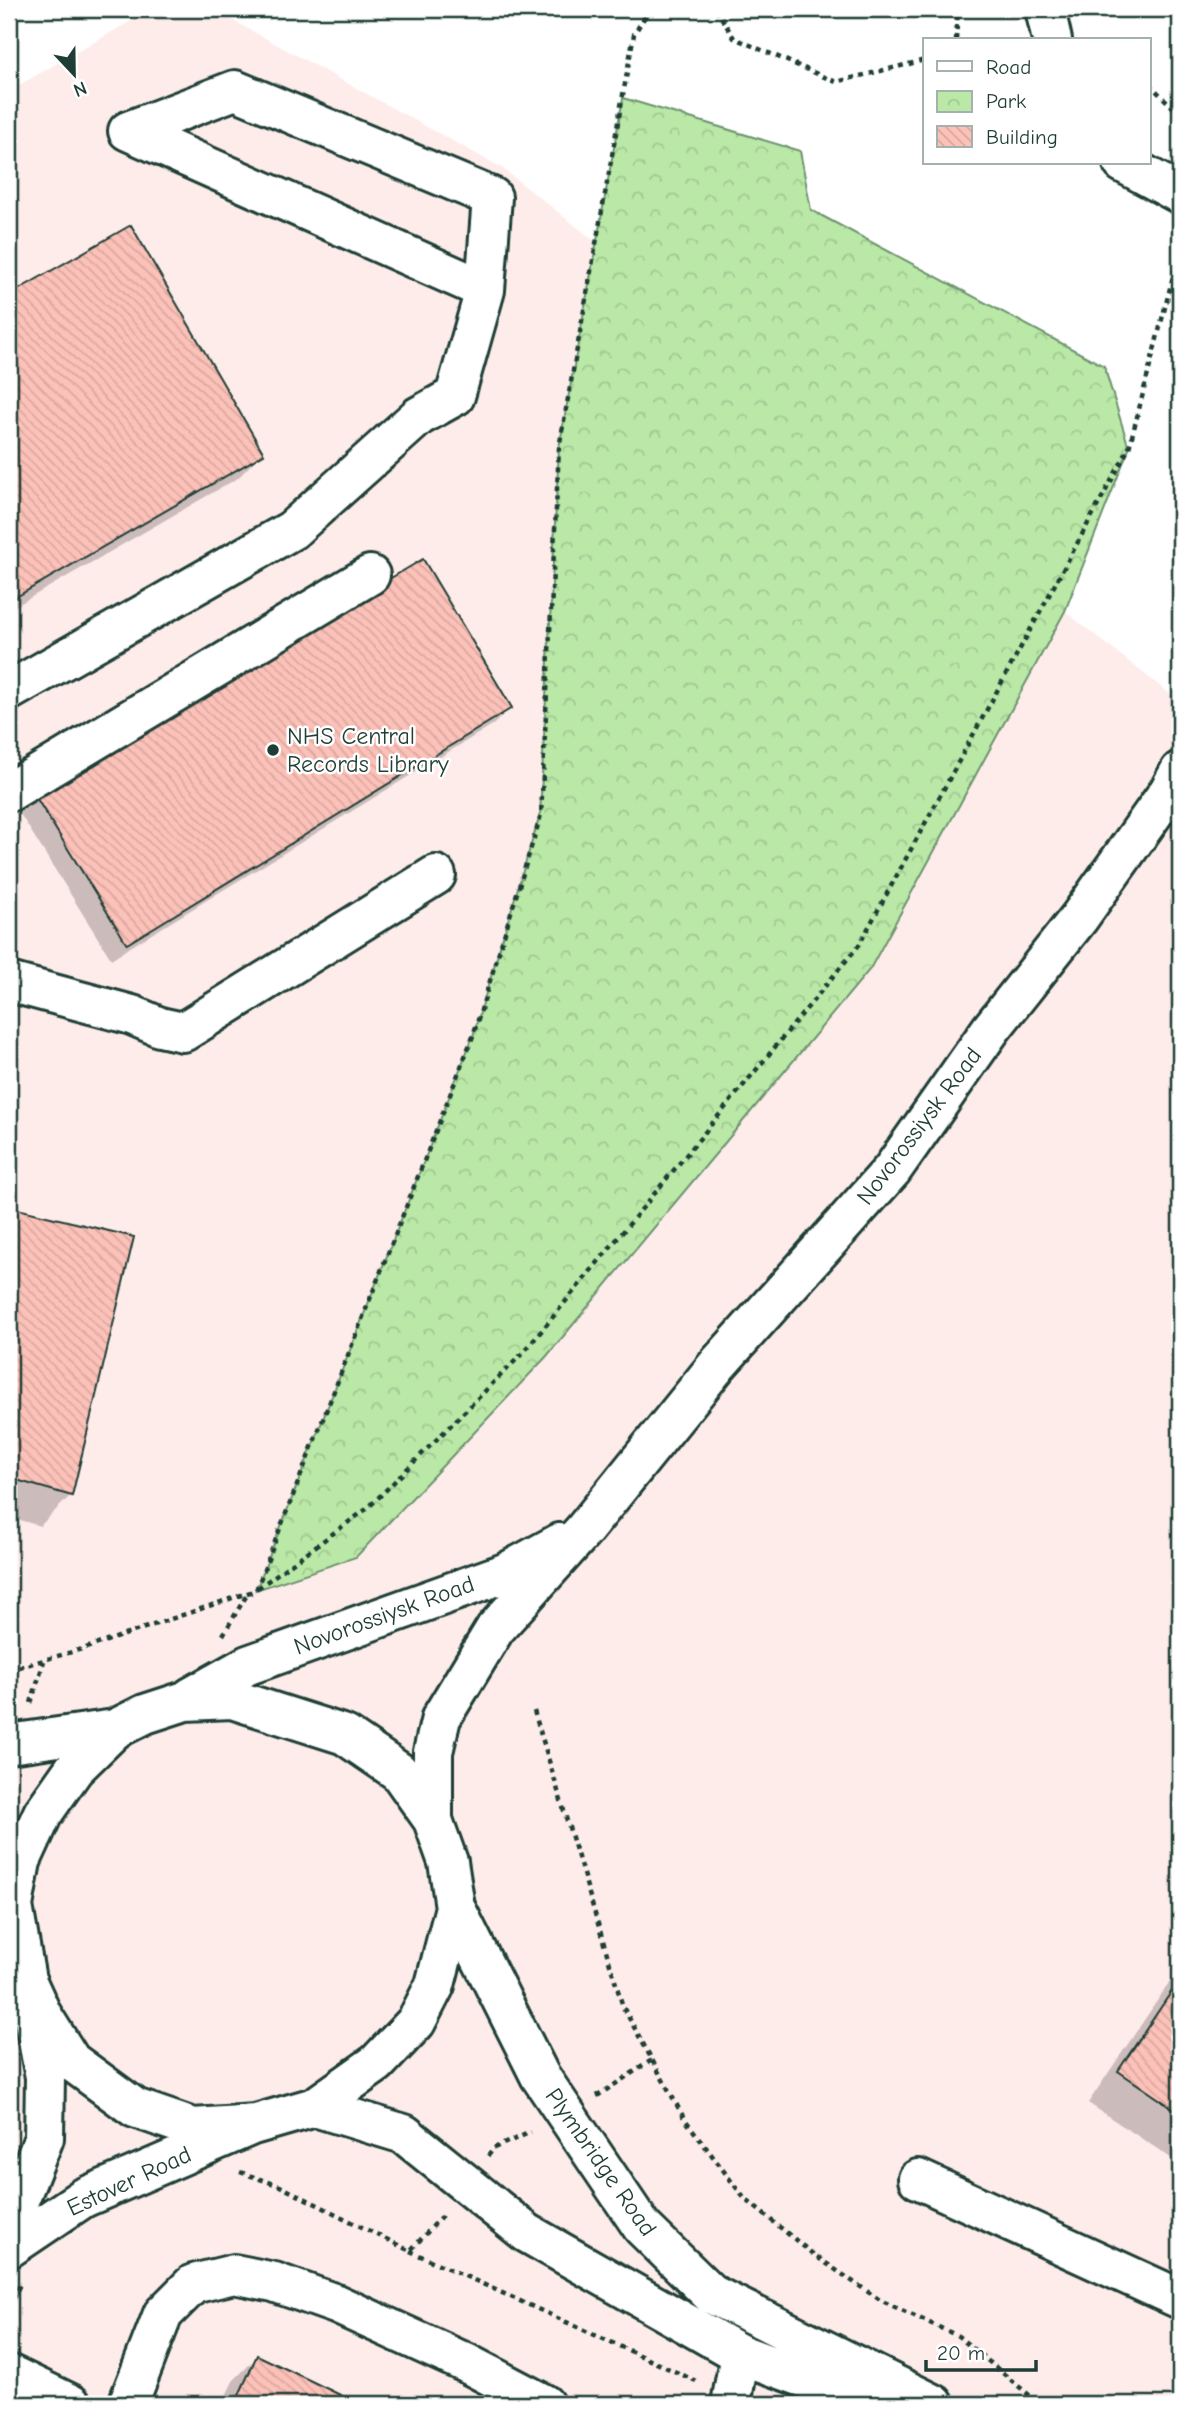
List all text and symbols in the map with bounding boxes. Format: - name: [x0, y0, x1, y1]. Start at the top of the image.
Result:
- north arrow: [38, 38, 108, 108]
- legend: [923, 38, 1150, 164]
- text: Road: [986, 55, 1031, 79]
- text: N: [70, 76, 90, 101]
- text: Park: [986, 89, 1026, 113]
- text: Building: [986, 125, 1058, 149]
- place label: NHS Central Records Library: [287, 722, 449, 778]
- marker: NHS Central Records Library: [265, 742, 281, 758]
- street label: Novorossiysk Road: [851, 1042, 987, 1210]
- street label: Novorossiysk Road: [290, 1569, 478, 1661]
- street label: Plymbridge Road: [540, 2083, 662, 2241]
- street label: Estover Road: [62, 2140, 196, 2222]
- scale bar: [926, 2329, 1037, 2373]
- text: 20 m: [937, 2341, 985, 2365]

